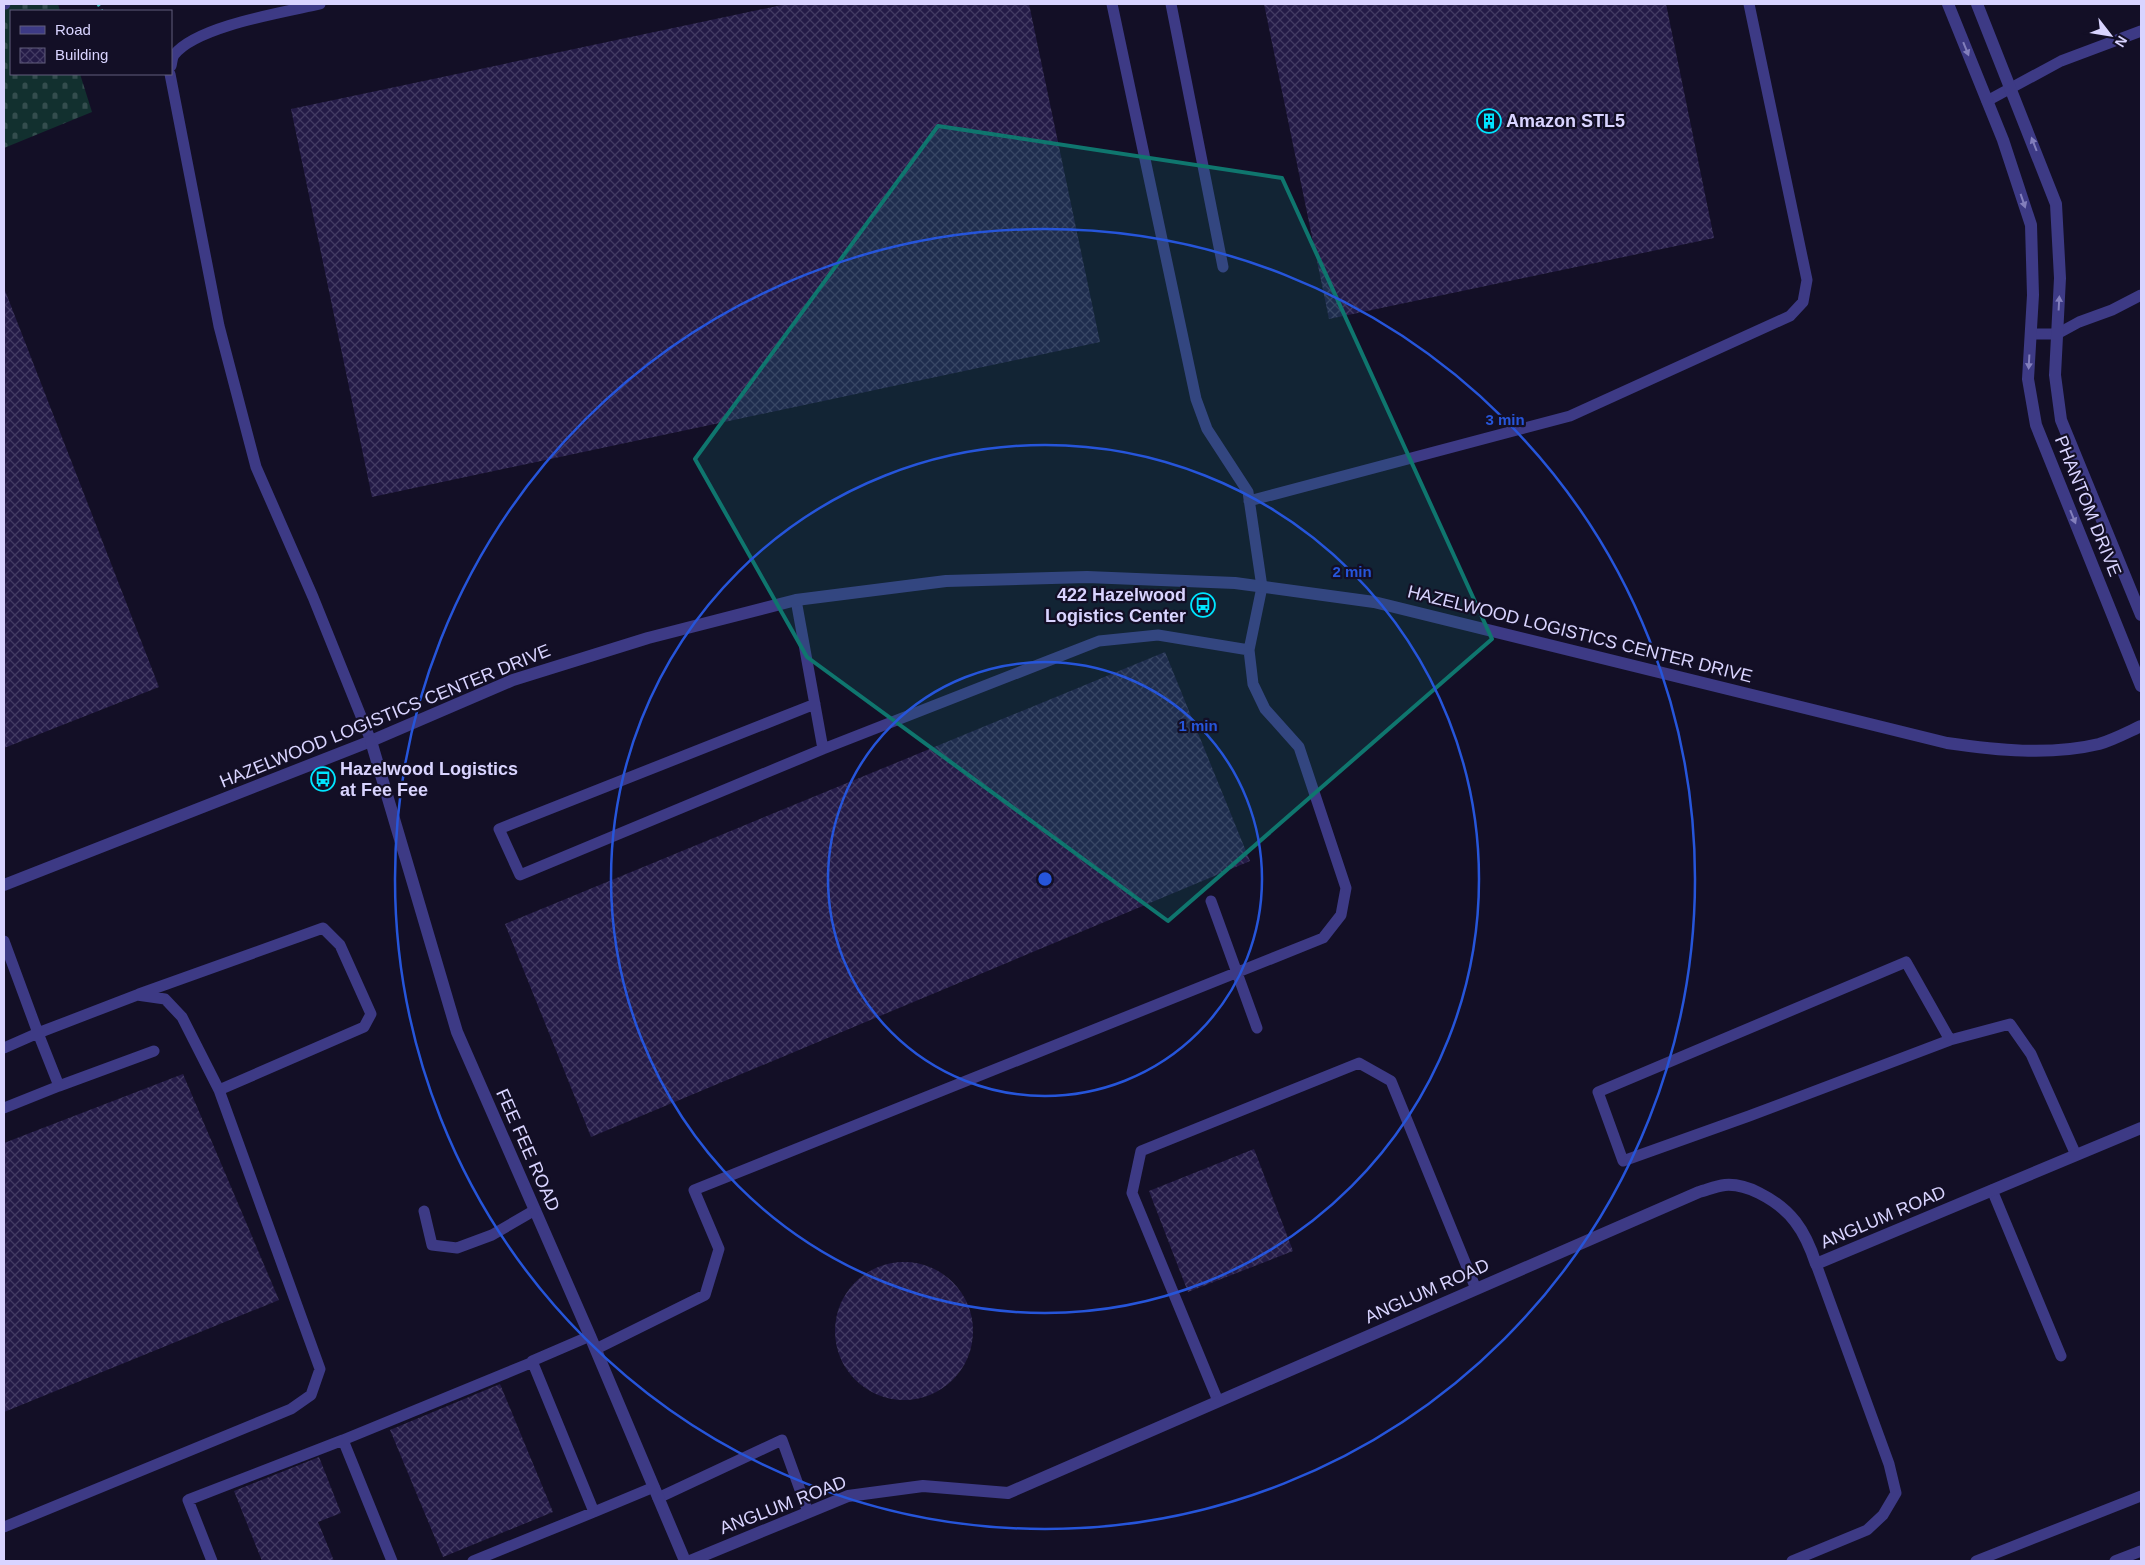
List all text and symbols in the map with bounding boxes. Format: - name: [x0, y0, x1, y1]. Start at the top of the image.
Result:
- legend: [10, 10, 172, 75]
- north arrow: [2085, 10, 2135, 60]
- text: Road: [55, 21, 91, 38]
- text: N: [2112, 33, 2131, 50]
- one-way arrow: [1962, 42, 1970, 57]
- text: Building: [55, 46, 108, 63]
- building icon: Amazon STL5: [1476, 108, 1502, 134]
- place label: Amazon STL5: [1506, 111, 1625, 131]
- one-way arrow: [2030, 136, 2038, 151]
- one-way arrow: [2019, 194, 2027, 209]
- one-way arrow: [2055, 294, 2063, 310]
- one-way arrow: [2025, 354, 2033, 370]
- text: 3 min: [1485, 411, 1525, 428]
- street label: PHANTOM DRIVE: [2051, 433, 2125, 579]
- one-way arrow: [2070, 509, 2077, 524]
- text: 2 min: [1332, 563, 1372, 580]
- street label: HAZELWOOD LOGISTICS CENTER DRIVE: [1405, 581, 1755, 687]
- place label: 422 Hazelwood Logistics Center: [1045, 585, 1186, 626]
- bus stop icon: 422 Hazelwood Logistics Center: [1190, 592, 1216, 618]
- street label: HAZELWOOD LOGISTICS CENTER DRIVE: [217, 640, 553, 792]
- text: 1 min: [1178, 717, 1218, 734]
- place label: Hazelwood Logistics at Fee Fee: [340, 759, 518, 800]
- bus stop icon: Hazelwood Logistics at Fee Fee: [310, 766, 336, 792]
- centre of rings: [1036, 870, 1054, 888]
- street label: FEE FEE ROAD: [492, 1086, 564, 1214]
- street label: ANGLUM ROAD: [1817, 1182, 1949, 1252]
- street label: ANGLUM ROAD: [1362, 1255, 1492, 1327]
- street label: ANGLUM ROAD: [717, 1472, 849, 1538]

